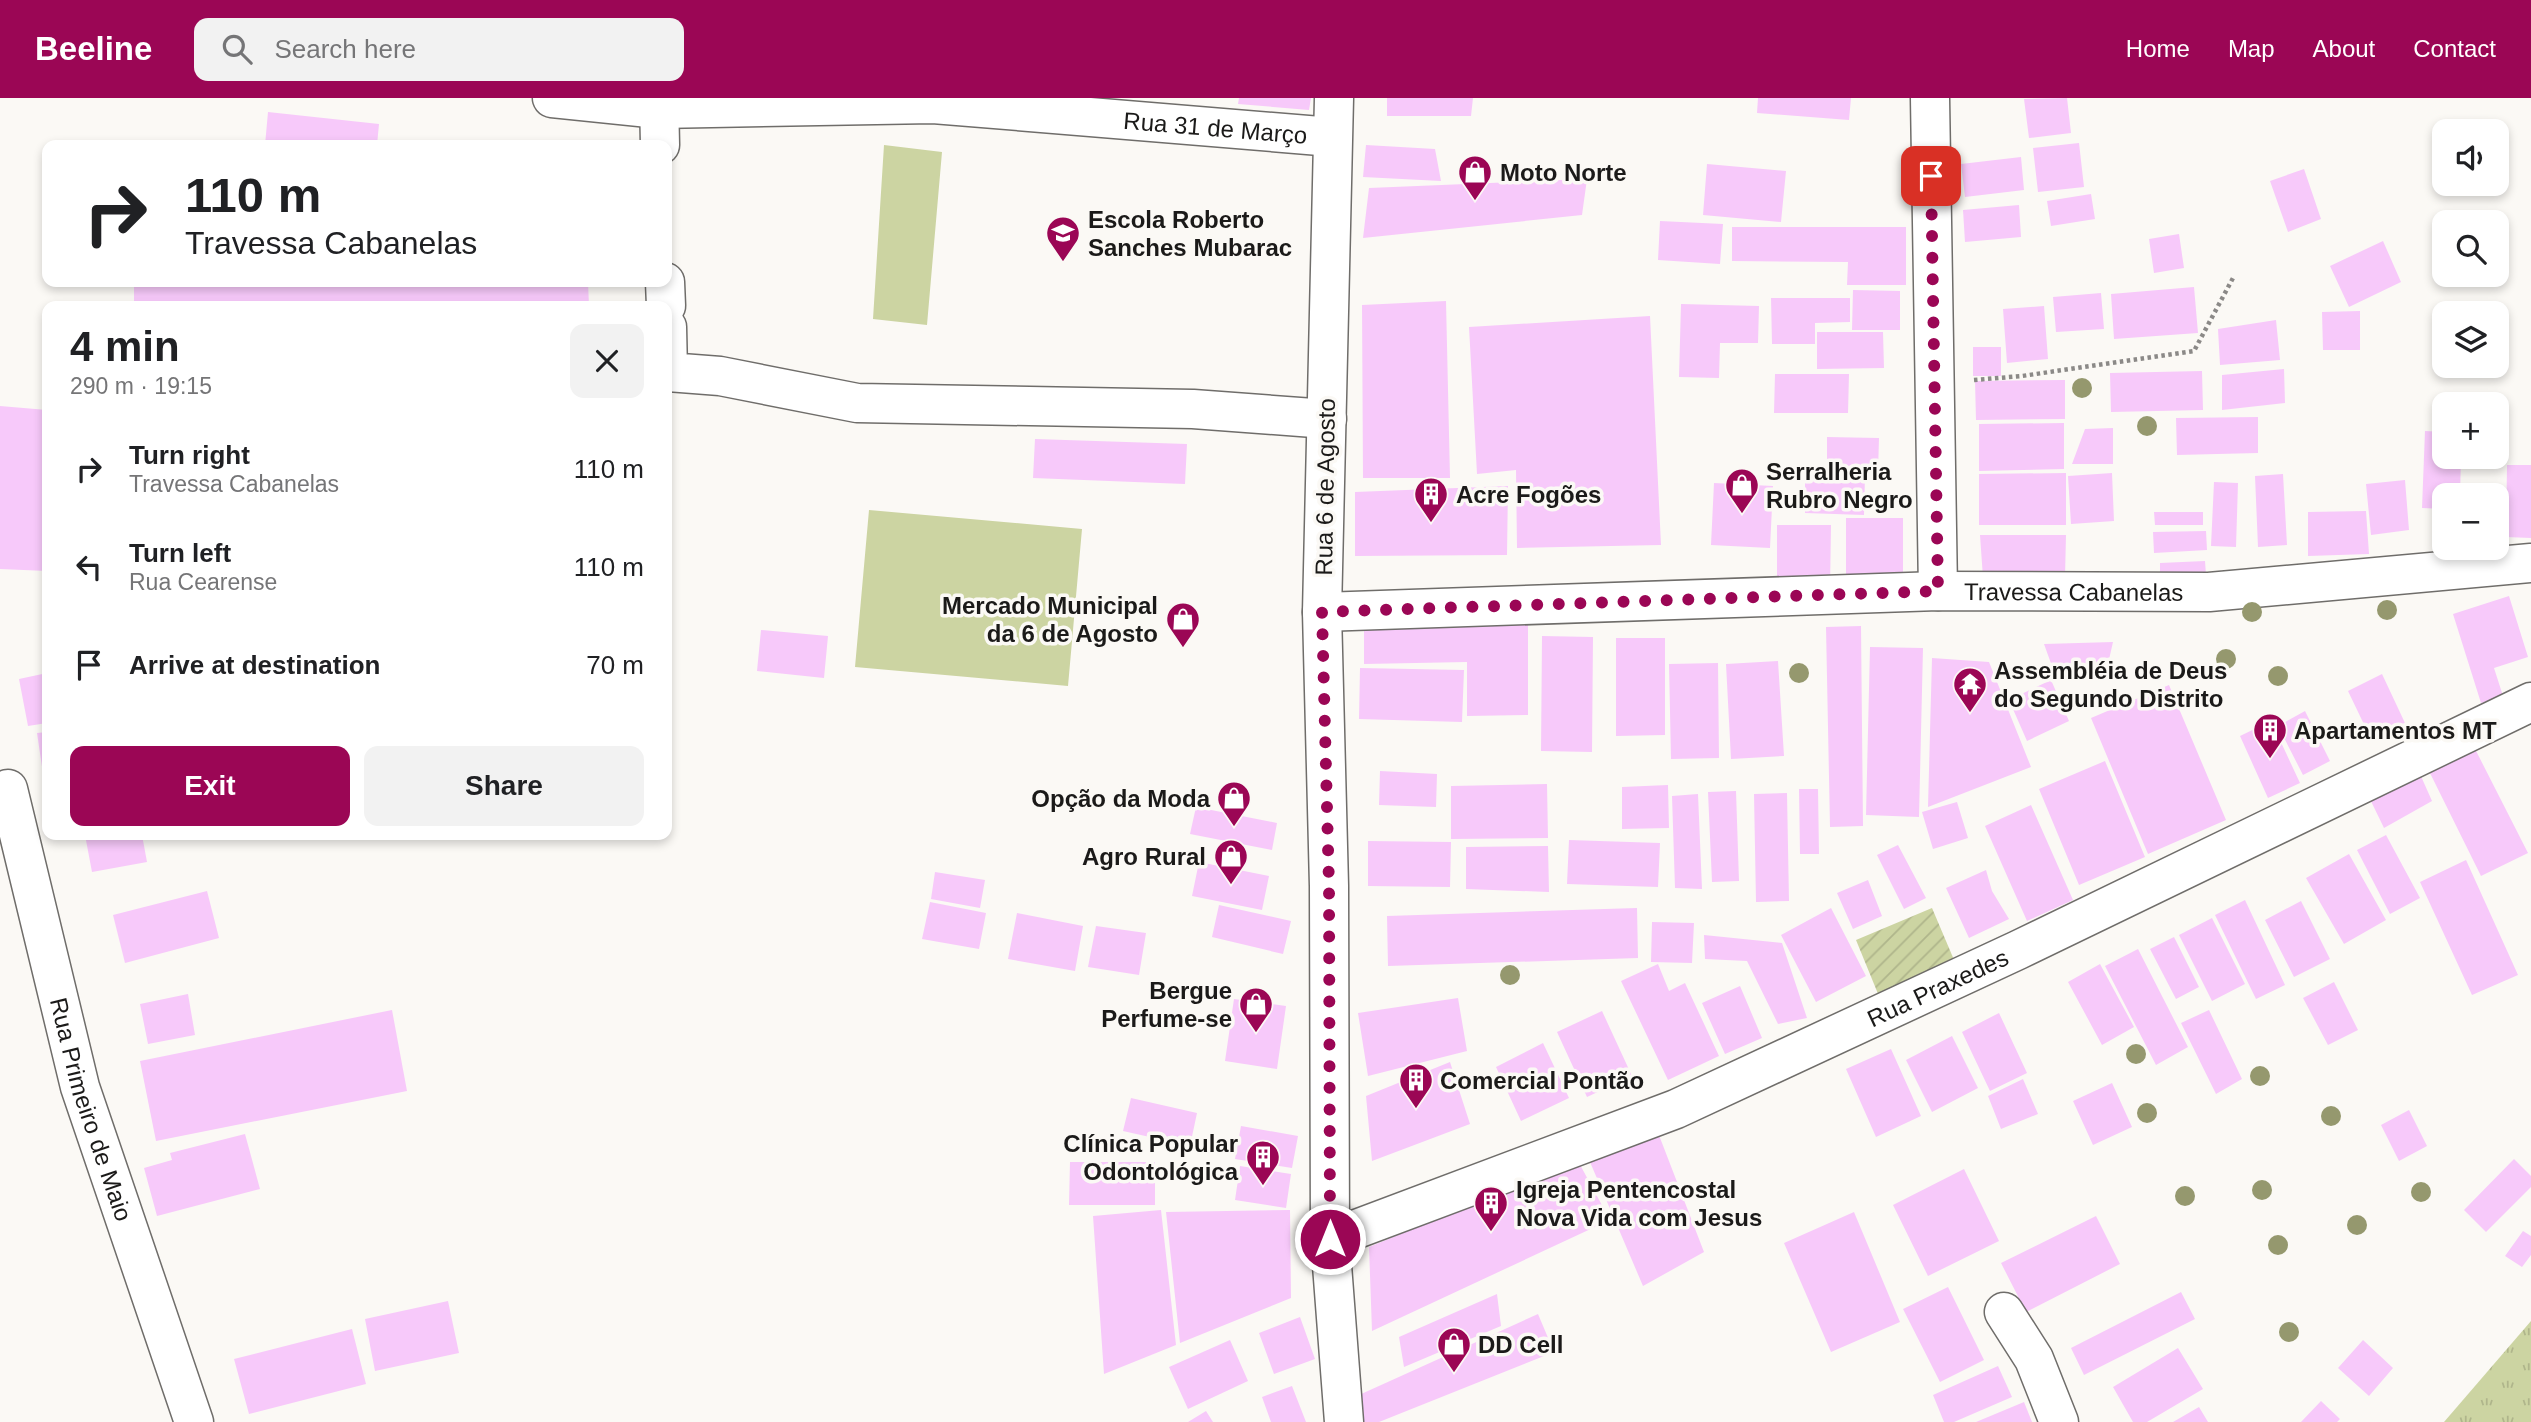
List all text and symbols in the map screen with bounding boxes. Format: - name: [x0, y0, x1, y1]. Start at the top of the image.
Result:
- search box: [194, 18, 684, 81]
- text: Beeline: [35, 30, 152, 67]
- icon: search: [218, 30, 256, 68]
- text: Search here: [274, 34, 416, 64]
- text: Home: [2126, 35, 2190, 62]
- text: Map: [2228, 35, 2275, 62]
- text: About: [2313, 35, 2375, 62]
- text: Contact: [2413, 35, 2496, 62]
- street label: Rua 31 de Março: [1123, 106, 1308, 148]
- map controls: [2432, 119, 2509, 560]
- button: sound: [2432, 119, 2509, 196]
- pin: [1901, 146, 1961, 206]
- shop icon: Moto Norte: [1456, 153, 1494, 202]
- icon: arrive: [1912, 157, 1950, 195]
- place label: Moto Norte: [1500, 159, 1627, 186]
- icon: right: [70, 168, 161, 259]
- text: 110 m: [185, 168, 321, 222]
- place label: Escola Roberto Sanches Mubarac: [1088, 206, 1292, 261]
- button: search: [2432, 210, 2509, 287]
- school or university icon: Escola Roberto Sanches Mubarac: [1044, 214, 1082, 263]
- text: Travessa Cabanelas: [185, 225, 477, 261]
- button: layers: [2432, 301, 2509, 378]
- text: 4 min: [70, 323, 180, 370]
- button: close: [570, 324, 644, 398]
- text: 290 m · 19:15: [70, 373, 212, 399]
- button: +: [2432, 392, 2509, 469]
- street label: Rua 6 de Agosto: [1310, 398, 1340, 576]
- text: Turn right: [129, 440, 250, 470]
- icon: right: [70, 450, 108, 488]
- text: 110 m: [574, 454, 644, 484]
- place label: Serralheria Rubro Negro: [1766, 458, 1913, 513]
- shop icon: Serralheria Rubro Negro: [1723, 466, 1761, 515]
- text: Travessa Cabanelas: [129, 471, 339, 497]
- building icon: Acre Fogões: [1412, 475, 1450, 524]
- place label: Acre Fogões: [1456, 481, 1601, 508]
- button: −: [2432, 483, 2509, 560]
- text: Turn left: [129, 538, 231, 568]
- icon: left: [70, 548, 108, 586]
- text: 110 m: [574, 552, 644, 582]
- text: Rua Cearense: [129, 569, 277, 595]
- street label: Travessa Cabanelas: [1964, 578, 2183, 605]
- place label: Mercado Municipal da 6 de Agosto: [942, 592, 1158, 647]
- shop icon: Mercado Municipal da 6 de Agosto: [1164, 600, 1202, 649]
- icon: arrive: [70, 646, 108, 684]
- text: Arrive at destination: [129, 650, 380, 680]
- text: 70 m: [586, 650, 644, 680]
- place label: Assembléia de Deus do Segundo Distrito: [1994, 657, 2227, 712]
- temple icon: Assembléia de Deus do Segundo Distrito: [1951, 665, 1989, 714]
- building icon: Apartamentos MT: [2251, 711, 2289, 760]
- place label: Apartamentos MT: [2294, 717, 2497, 744]
- button: Exit: [70, 746, 350, 826]
- button: Share: [364, 746, 644, 826]
- shop icon: Opção da Moda: [1215, 779, 1253, 828]
- place label: Opção da Moda: [1031, 785, 1211, 812]
- shop icon: Agro Rural: [1212, 837, 1250, 886]
- place label: Agro Rural: [1082, 843, 1206, 870]
- street label: Rua Praxedes: [1863, 943, 2012, 1032]
- place label: Bergue Perfume-se: [1101, 977, 1232, 1032]
- shop icon: Bergue Perfume-se: [1237, 985, 1275, 1034]
- street label: Rua Primeiro de Maio: [45, 995, 138, 1224]
- building icon: Comercial Pontão: [1397, 1061, 1435, 1110]
- place label: Comercial Pontão: [1440, 1067, 1644, 1094]
- place label: Clínica Popular Odontológica: [1063, 1130, 1239, 1185]
- building icon: Clínica Popular Odontológica: [1244, 1138, 1282, 1187]
- place label: Igreja Pentencostal Nova Vida com Jesus: [1516, 1176, 1762, 1231]
- building icon: Igreja Pentencostal Nova Vida com Jesus: [1472, 1184, 1510, 1233]
- position arrow: [1293, 1202, 1367, 1276]
- shop icon: DD Cell: [1435, 1325, 1473, 1374]
- place label: DD Cell: [1478, 1331, 1563, 1358]

